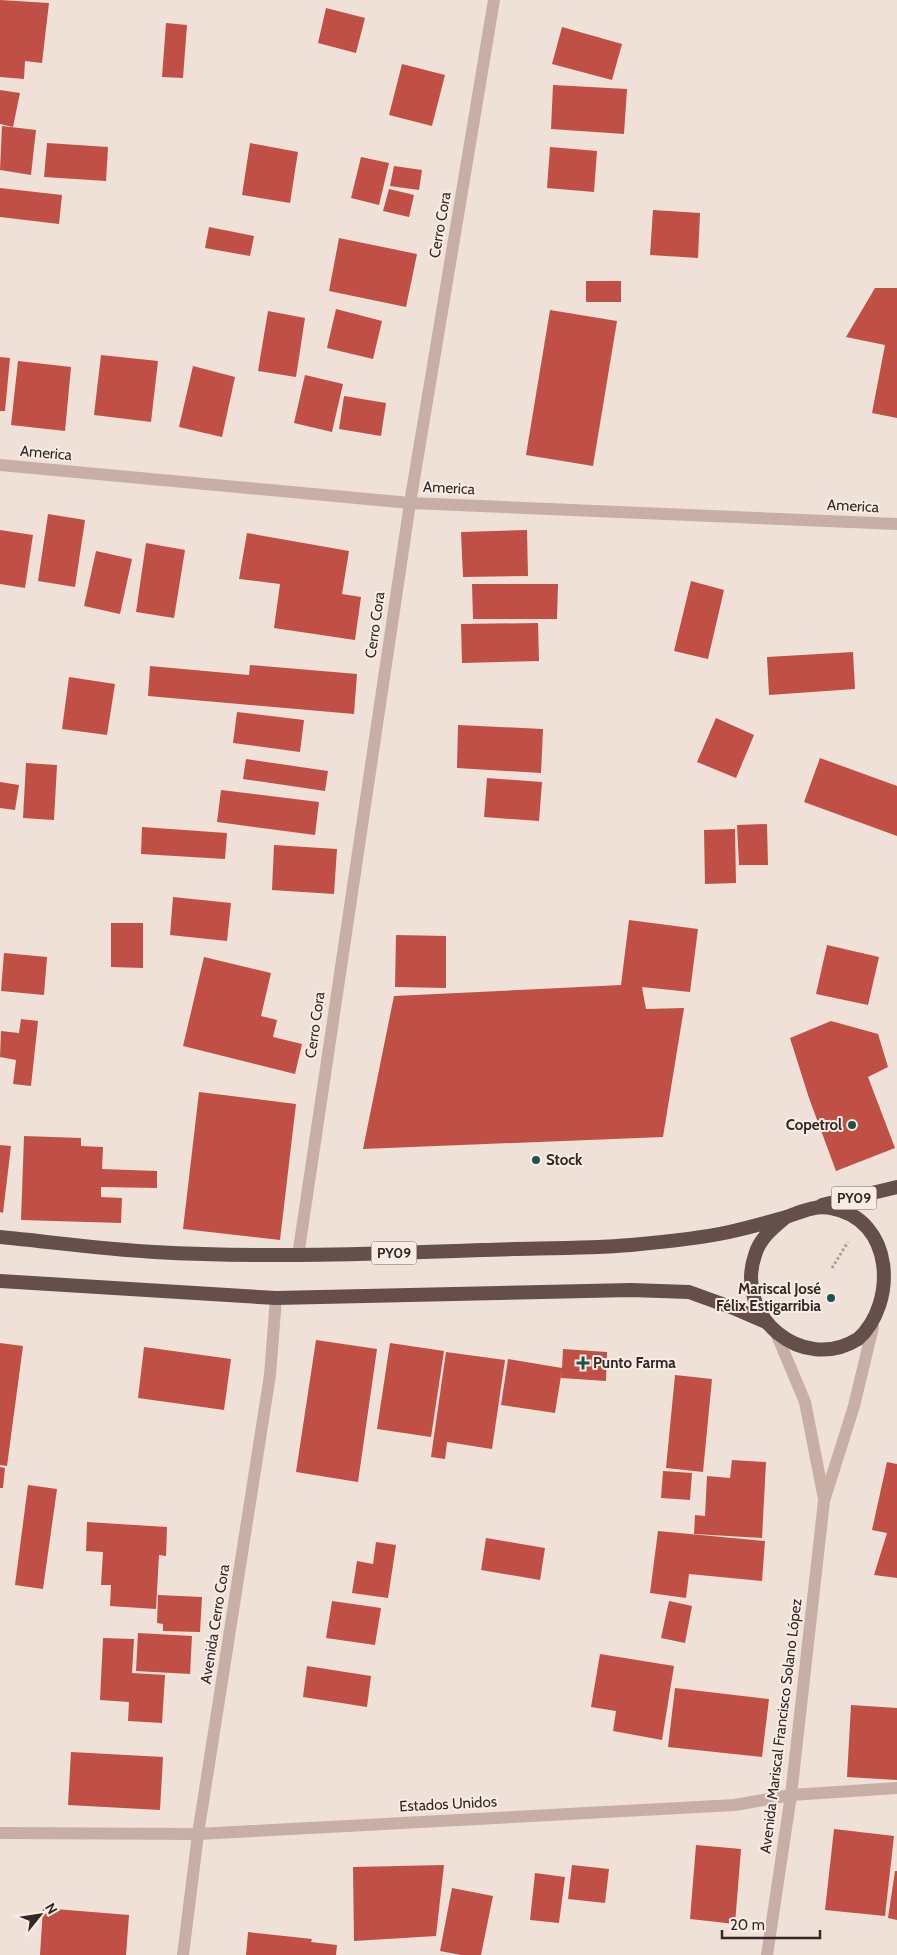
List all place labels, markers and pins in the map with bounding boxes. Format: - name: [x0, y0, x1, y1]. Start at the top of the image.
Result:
- place label: Copetrol: [786, 1116, 842, 1134]
- marker: Copetrol: [846, 1119, 858, 1131]
- place label: Stock: [546, 1151, 583, 1169]
- marker: Stock: [530, 1154, 542, 1166]
- place label: Mariscal José Félix Estigarribia: [716, 1280, 822, 1315]
- marker: Mariscal José Félix Estigarribia: [825, 1292, 837, 1304]
- place label: Punto Farma: [593, 1354, 676, 1372]
- marker: Punto Farma: [577, 1357, 589, 1369]

